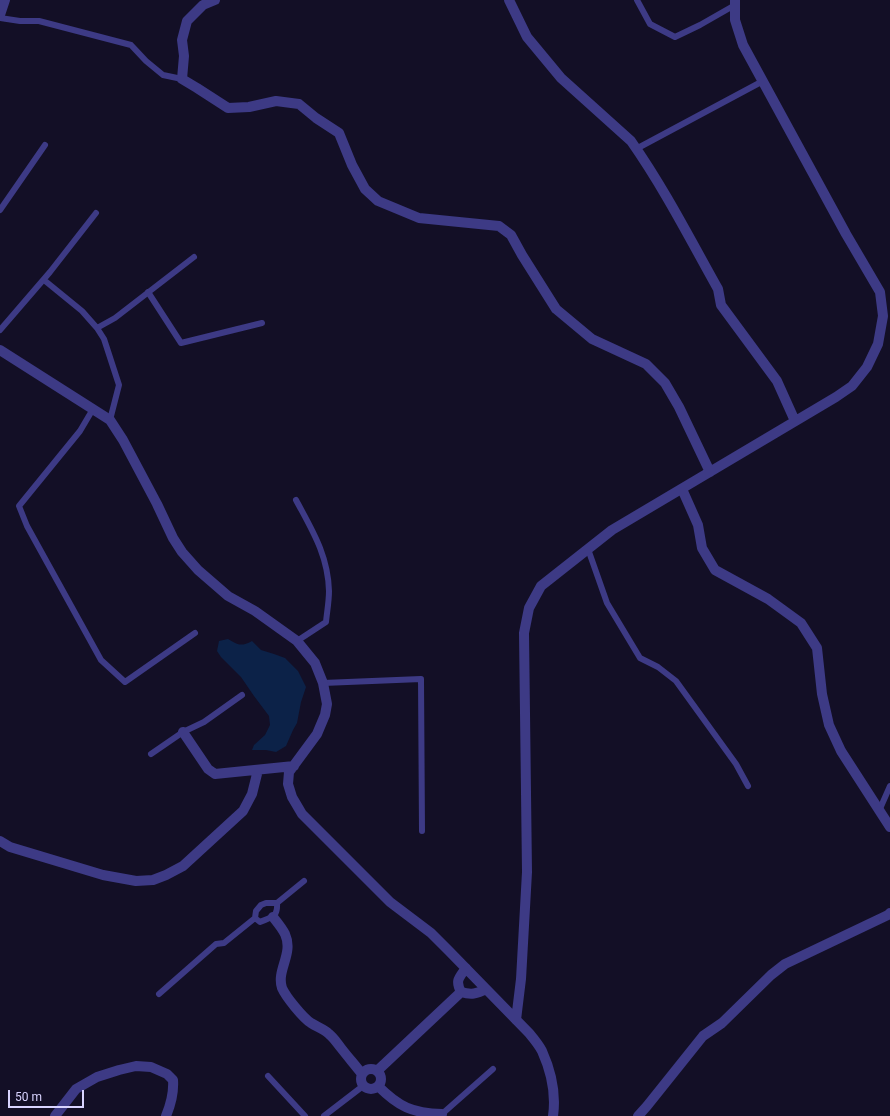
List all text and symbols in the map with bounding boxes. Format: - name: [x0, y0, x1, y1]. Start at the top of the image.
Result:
- scale bar: [10, 1082, 86, 1108]
- text: 50 m: [15, 1090, 42, 1104]

